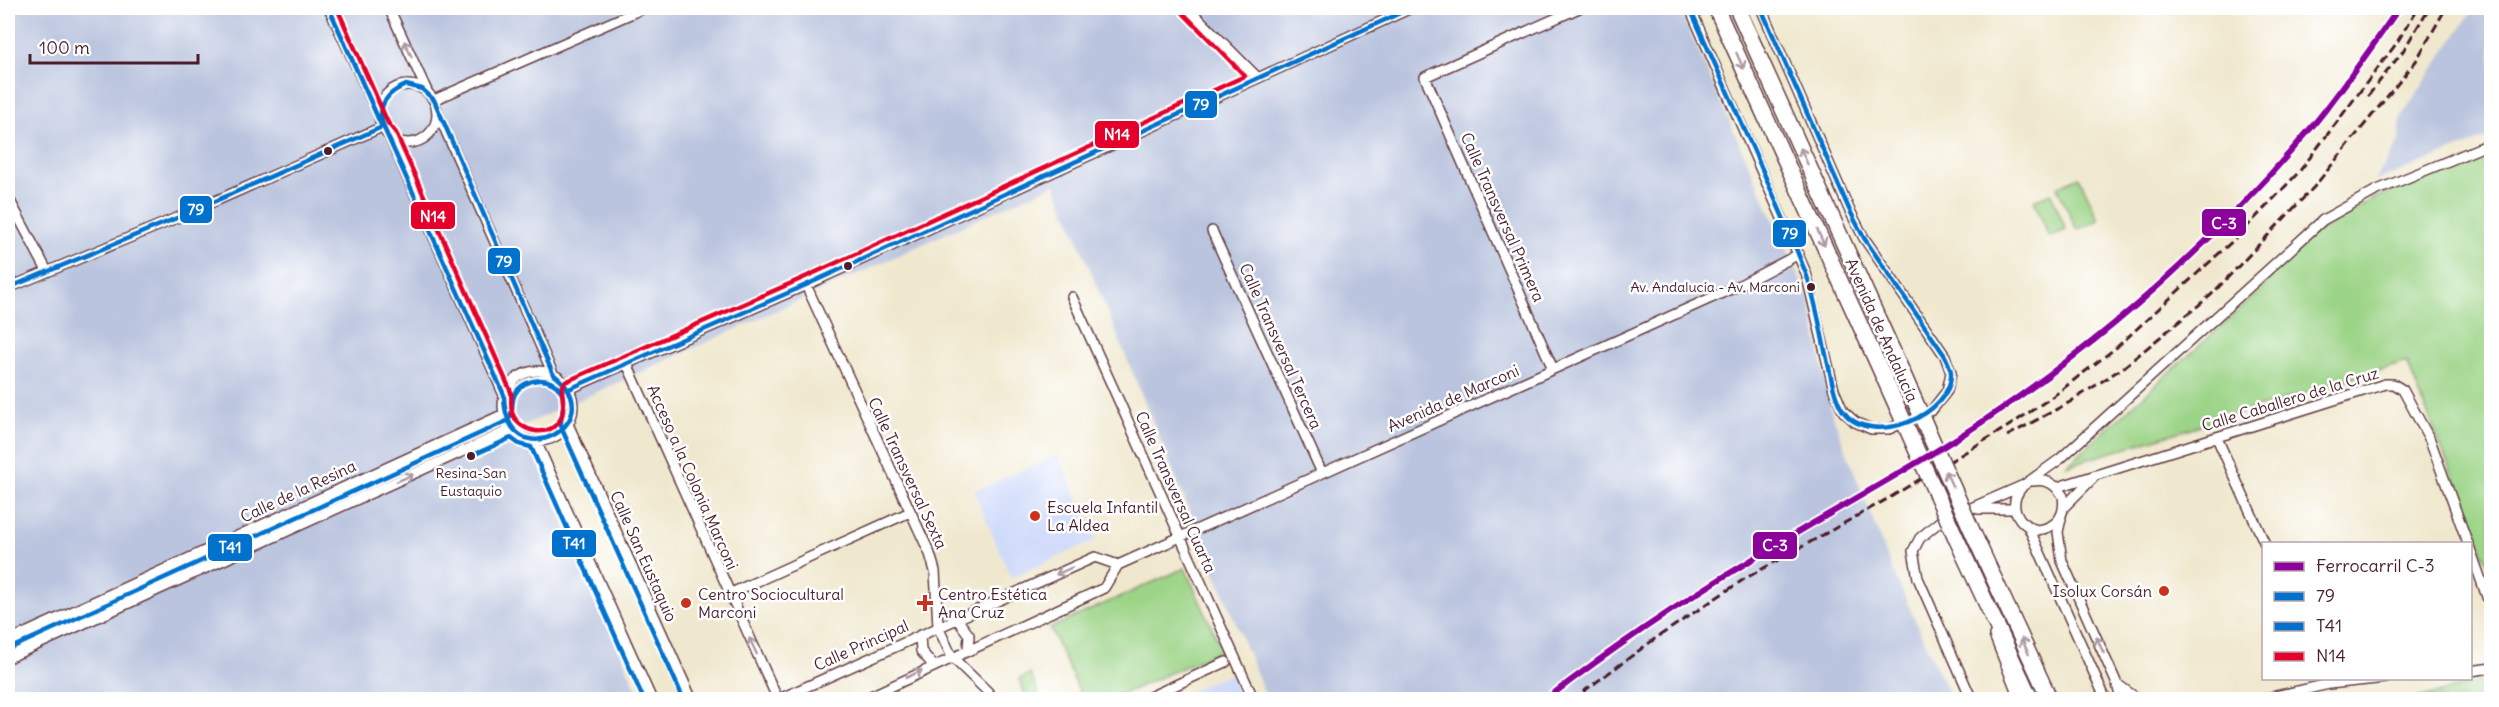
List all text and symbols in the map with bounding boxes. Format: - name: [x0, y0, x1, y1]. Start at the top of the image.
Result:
- scale bar: [30, 27, 198, 65]
- text: 100 m: [39, 36, 90, 59]
- one-way arrow: [401, 41, 413, 59]
- one-way arrow: [1735, 51, 1747, 69]
- line badge: 79: [1184, 90, 1218, 119]
- text: 79: [1192, 94, 1210, 114]
- line badge: N14: [1094, 120, 1140, 149]
- text: N14: [1104, 124, 1130, 144]
- street label: Calle Transversal Primera: [1457, 129, 1549, 305]
- unlabelled marker: [322, 145, 334, 157]
- one-way arrow: [1798, 148, 1810, 166]
- line badge: 79: [179, 195, 213, 224]
- text: 79: [187, 199, 205, 219]
- line badge: N14: [410, 201, 456, 230]
- text: N14: [420, 206, 446, 226]
- line badge: C-3: [2201, 208, 2247, 237]
- text: C-3: [2211, 213, 2237, 233]
- line badge: 79: [1772, 219, 1807, 248]
- text: 79: [1781, 223, 1799, 243]
- one-way arrow: [1816, 229, 1827, 247]
- line badge: 79: [487, 247, 521, 275]
- text: 79: [495, 251, 513, 271]
- street label: Avenida de Andalucía: [1841, 255, 1923, 405]
- unlabelled marker: [842, 260, 854, 272]
- street label: Calle Transversal Tercera: [1235, 260, 1327, 432]
- place label: Av. Andalucía - Av. Marconi: [1630, 278, 1800, 296]
- marker: Av. Andalucía - Av. Marconi: [1805, 281, 1817, 293]
- street label: Avenida de Marconi: [1384, 360, 1522, 436]
- street label: Calle Caballero de la Cruz: [2199, 362, 2381, 435]
- street label: Acceso a la Colonia Marconi: [643, 381, 743, 573]
- street label: Calle Transversal Sexta: [864, 394, 952, 552]
- street label: Calle Transversal Cuarta: [1131, 408, 1221, 576]
- marker: Resina-San Eustaquio: [465, 450, 477, 462]
- street label: Calle de la Resina: [237, 455, 359, 527]
- place label: Resina-San Eustaquio: [435, 464, 507, 500]
- one-way arrow: [1943, 470, 1954, 489]
- one-way arrow: [395, 471, 413, 483]
- street label: Calle San Eustaquio: [606, 487, 682, 625]
- place label: Escuela Infantil La Aldea: [1047, 497, 1158, 535]
- marker: Escuela Infantil La Aldea: [1028, 509, 1042, 523]
- line badge: T41: [551, 529, 597, 558]
- line badge: C-3: [1752, 531, 1798, 560]
- line badge: T41: [207, 533, 253, 562]
- text: T41: [562, 533, 586, 553]
- text: C-3: [1762, 535, 1788, 555]
- text: T41: [218, 537, 242, 557]
- legend: [2262, 542, 2472, 680]
- text: Ferrocarril C-3: [2316, 554, 2435, 577]
- one-way arrow: [1055, 566, 1073, 577]
- place label: Isolux Corsán: [2053, 581, 2152, 601]
- place label: Centro Sociocultural Marconi: [698, 584, 844, 622]
- place label: Centro Estética Ana Cruz: [938, 584, 1047, 622]
- marker: Isolux Corsán: [2157, 584, 2171, 598]
- text: 79: [2316, 584, 2335, 607]
- marker: Centro Estética Ana Cruz: [916, 594, 934, 612]
- marker: Centro Sociocultural Marconi: [679, 596, 693, 610]
- text: T41: [2316, 614, 2342, 637]
- street label: Calle Principal: [810, 615, 912, 675]
- one-way arrow: [2093, 637, 2105, 655]
- one-way arrow: [747, 638, 759, 656]
- one-way arrow: [2019, 638, 2031, 656]
- text: N14: [2316, 644, 2346, 667]
- one-way arrow: [905, 668, 923, 680]

